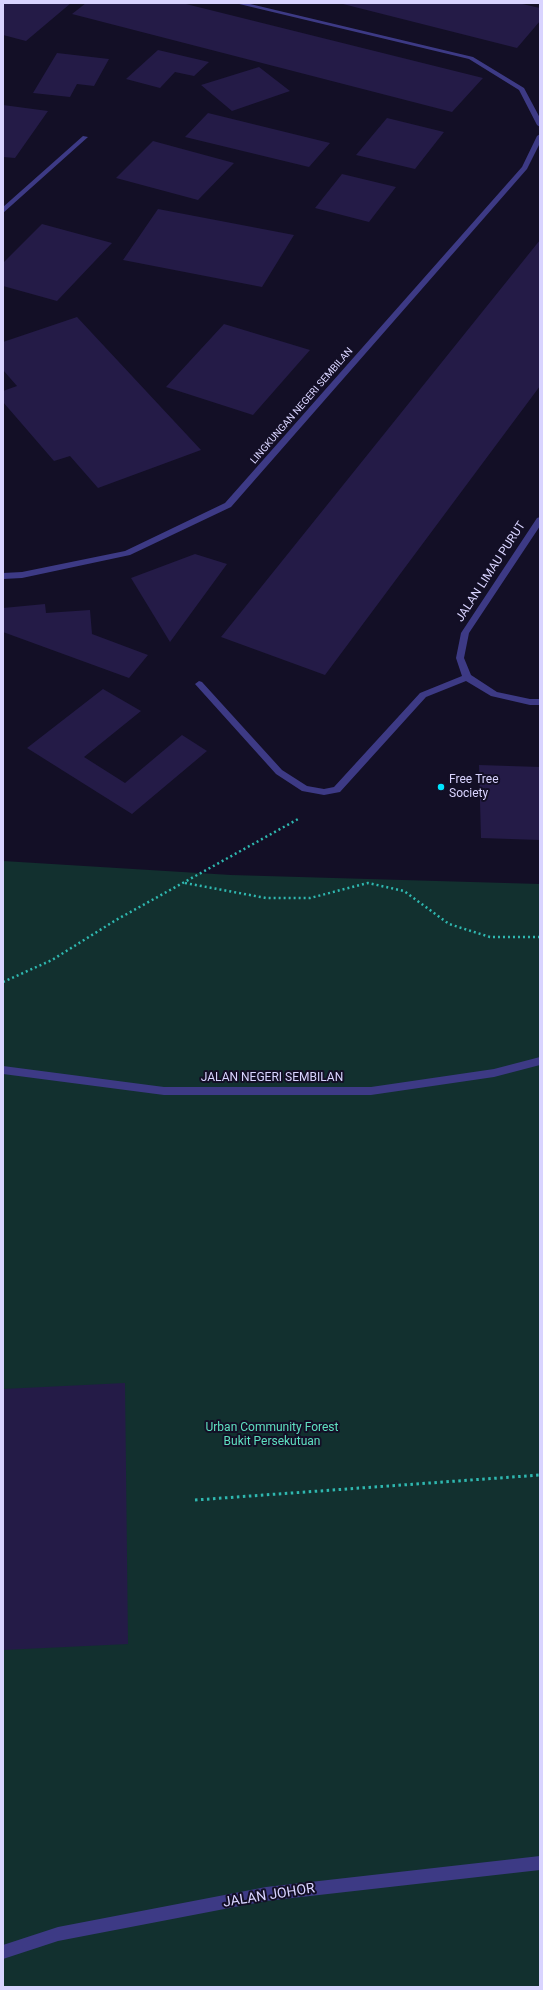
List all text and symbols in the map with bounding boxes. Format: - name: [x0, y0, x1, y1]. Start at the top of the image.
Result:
- street label: LINGKUNGAN NEGERI SEMBILAN: [248, 345, 356, 467]
- street label: JALAN LIMAU PURUT: [453, 519, 529, 625]
- place label: Free Tree Society: [449, 773, 499, 801]
- marker: Free Tree Society: [436, 782, 446, 792]
- street label: JALAN NEGERI SEMBILAN: [201, 1071, 343, 1085]
- park label: Urban Community Forest Bukit Persekutuan: [206, 1421, 338, 1449]
- street label: JALAN JOHOR: [222, 1880, 316, 1912]

